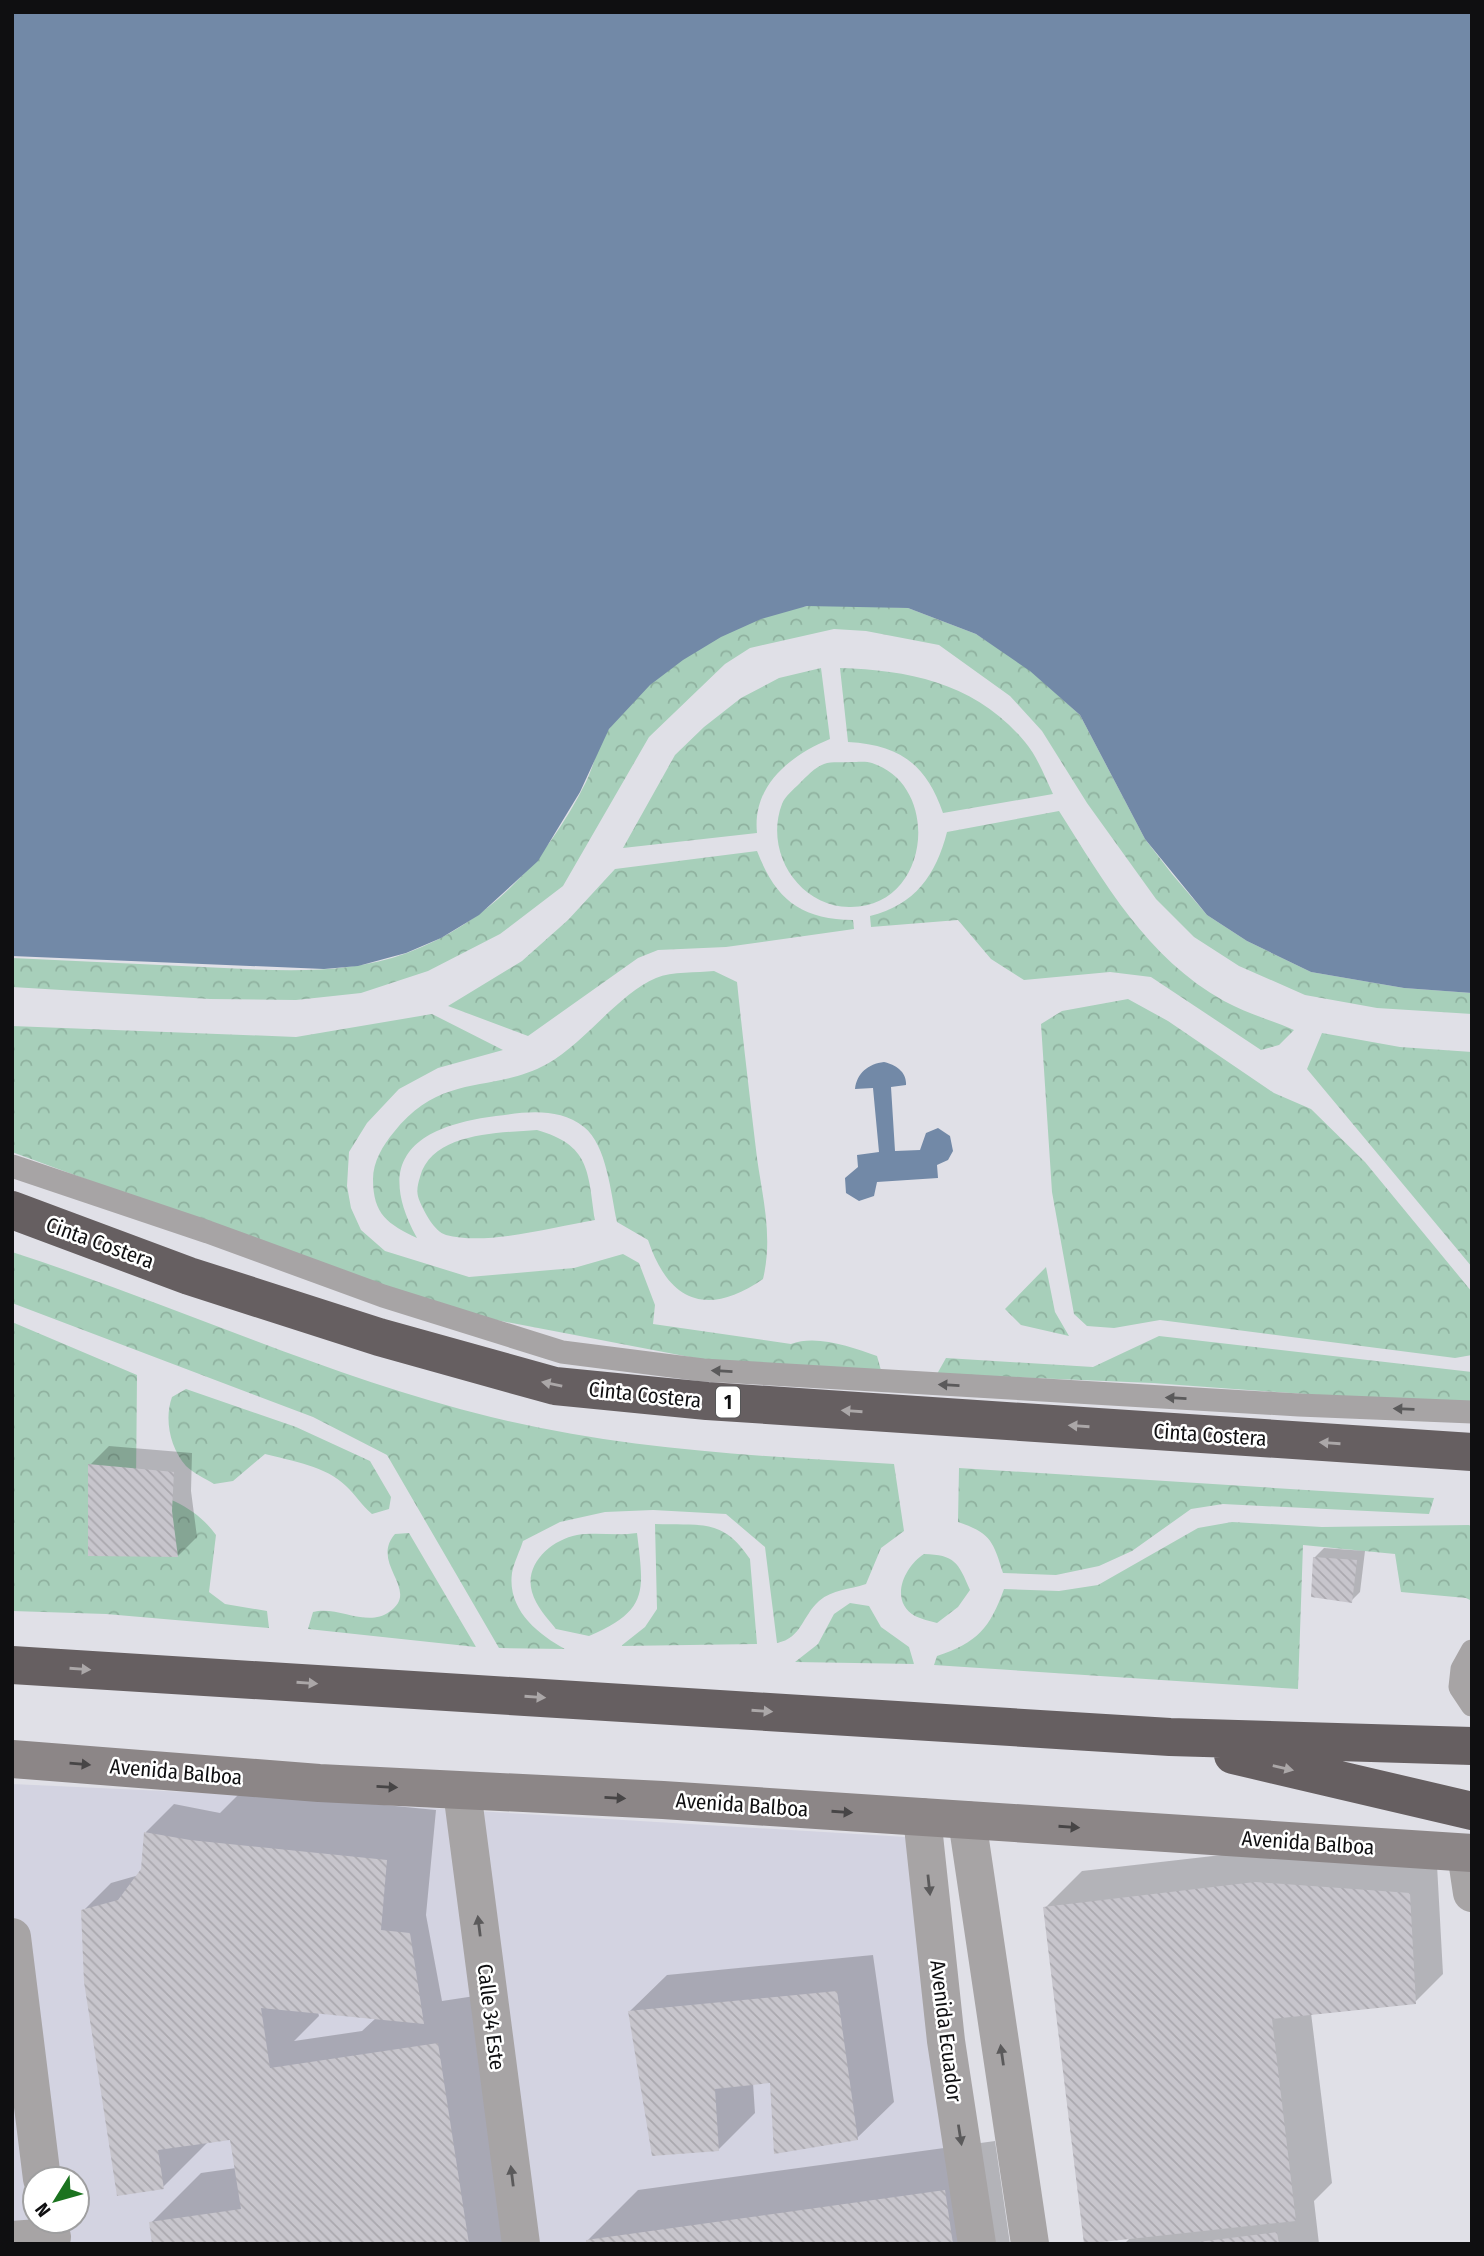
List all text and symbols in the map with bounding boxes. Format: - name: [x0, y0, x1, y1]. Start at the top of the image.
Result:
- street label: Cinta Costera: [42, 1211, 158, 1275]
- one-way arrow: [711, 1365, 733, 1376]
- street label: Cinta Costera: [587, 1376, 703, 1414]
- one-way arrow: [541, 1379, 563, 1390]
- one-way arrow: [938, 1379, 960, 1390]
- road number: 1: [716, 1386, 740, 1418]
- one-way arrow: [1165, 1392, 1187, 1403]
- one-way arrow: [1392, 1404, 1414, 1415]
- one-way arrow: [841, 1405, 863, 1416]
- street label: Cinta Costera: [1153, 1418, 1267, 1452]
- one-way arrow: [1068, 1420, 1090, 1431]
- one-way arrow: [1319, 1438, 1341, 1449]
- one-way arrow: [70, 1664, 92, 1675]
- one-way arrow: [297, 1678, 319, 1689]
- one-way arrow: [524, 1692, 546, 1703]
- one-way arrow: [751, 1706, 773, 1717]
- street label: Avenida Balboa: [109, 1753, 243, 1791]
- one-way arrow: [69, 1759, 91, 1770]
- one-way arrow: [1272, 1762, 1294, 1773]
- one-way arrow: [377, 1781, 399, 1792]
- street label: Avenida Balboa: [675, 1787, 809, 1823]
- one-way arrow: [604, 1792, 626, 1803]
- one-way arrow: [831, 1807, 853, 1818]
- one-way arrow: [1058, 1822, 1080, 1833]
- street label: Avenida Balboa: [1241, 1825, 1375, 1861]
- one-way arrow: [924, 1874, 935, 1896]
- one-way arrow: [474, 1915, 485, 1937]
- street label: Avenida Ecuador: [924, 1959, 968, 2104]
- street label: Calle 34 Este: [472, 1962, 510, 2072]
- one-way arrow: [996, 2044, 1007, 2066]
- one-way arrow: [955, 2124, 966, 2146]
- north arrow: [21, 2165, 91, 2235]
- one-way arrow: [506, 2165, 517, 2187]
- text: N: [30, 2198, 55, 2221]

